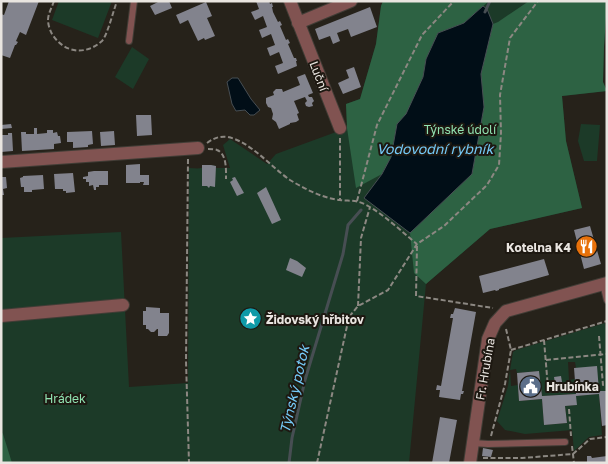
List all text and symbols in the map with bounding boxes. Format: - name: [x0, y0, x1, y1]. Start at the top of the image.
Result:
- street label: Luční: [306, 59, 332, 94]
- park label: Týnské údolí: [424, 122, 497, 137]
- water label: Vodovodní rybník: [377, 140, 496, 157]
- restaurant icon: Kotelna K4: [575, 235, 599, 259]
- place label: Kotelna K4: [506, 240, 571, 255]
- place icon: Židovský hřbitov: [238, 307, 262, 331]
- place label: Židovský hřbitov: [266, 312, 365, 327]
- street label: Fr. Hrubína: [472, 337, 498, 401]
- water label: Týnský potok: [276, 341, 313, 435]
- public building icon: Hrubínka: [518, 374, 542, 398]
- place label: Hrubínka: [546, 379, 599, 394]
- park label: Hrádek: [44, 391, 86, 406]

